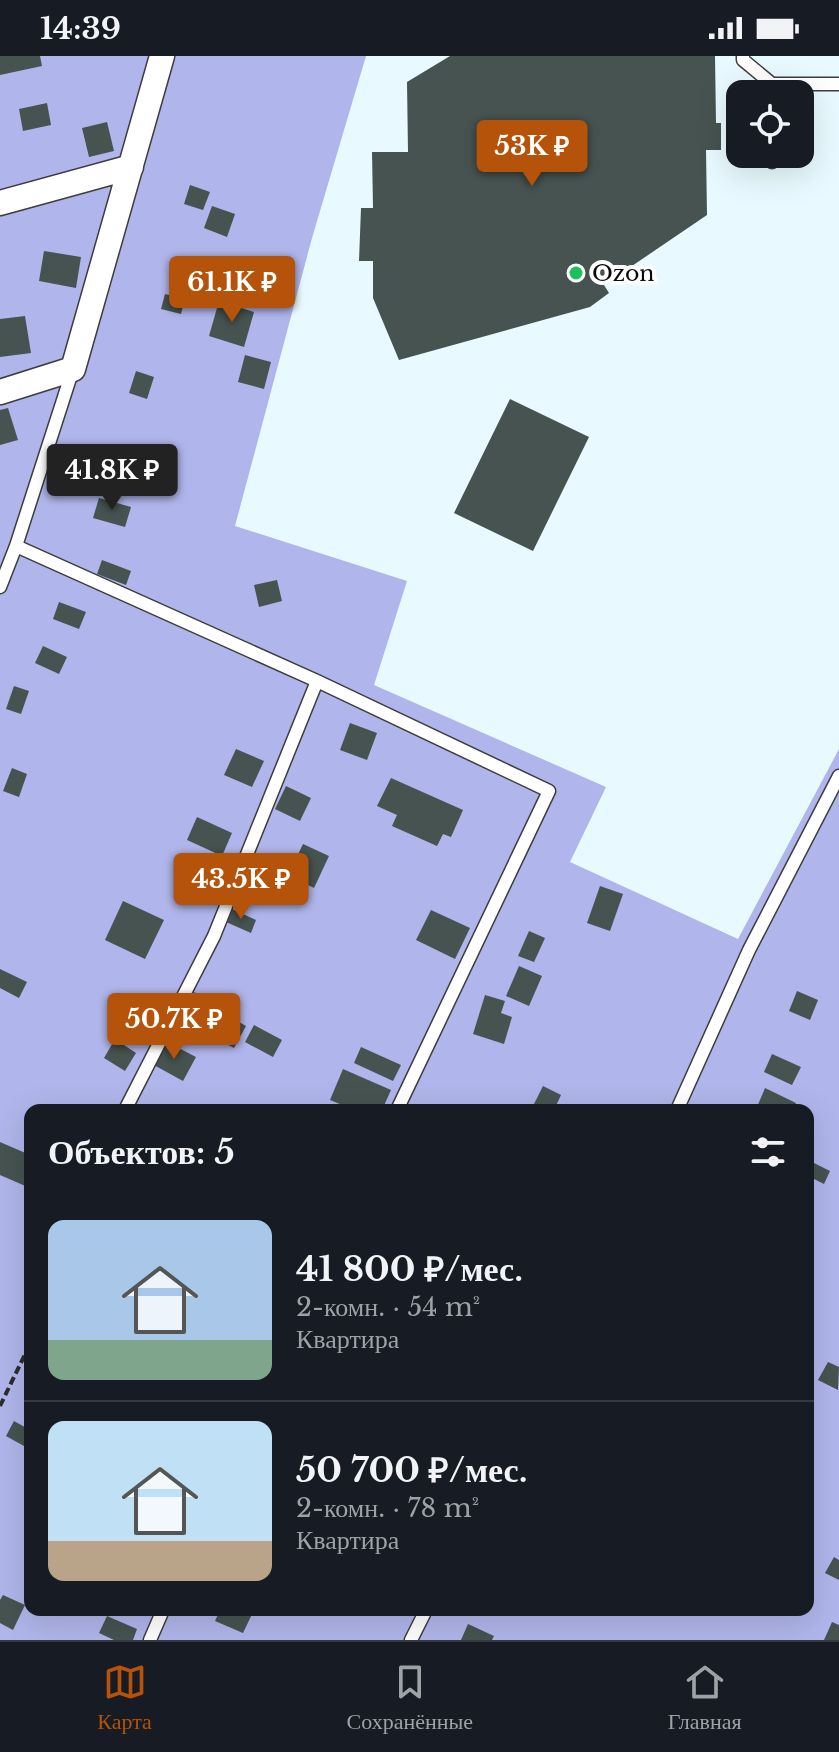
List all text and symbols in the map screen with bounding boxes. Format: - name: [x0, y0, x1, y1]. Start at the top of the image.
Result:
- text: 14:39: [40, 10, 121, 47]
- map controls: [726, 80, 814, 168]
- button: locate: [726, 80, 814, 168]
- pin: 53K ₽: [476, 120, 588, 188]
- text: 53K ₽: [495, 130, 569, 162]
- pin: 61.1K ₽: [158, 256, 306, 324]
- place label: Ozon: [592, 260, 654, 287]
- marker: Ozon: [567, 264, 585, 282]
- text: 61.1K ₽: [187, 266, 277, 298]
- pin: 41.8K ₽: [38, 444, 186, 512]
- text: 41.8K ₽: [65, 454, 159, 486]
- pin: 43.5K ₽: [167, 853, 315, 921]
- text: 43.5K ₽: [192, 863, 290, 895]
- pin: 50.7K ₽: [100, 993, 248, 1061]
- text: 50.7K ₽: [125, 1003, 223, 1035]
- icon: filters: [746, 1130, 790, 1174]
- text: Объектов: 5: [48, 1131, 235, 1173]
- text: 41 800 ₽/мес.: [296, 1248, 523, 1290]
- icon: home: [112, 1252, 208, 1348]
- text: 2-комн. · 54 m²: [296, 1291, 480, 1323]
- text: Квартира: [296, 1323, 399, 1355]
- text: 50 700 ₽/мес.: [296, 1449, 527, 1491]
- icon: home: [112, 1453, 208, 1549]
- text: 2-комн. · 78 m²: [296, 1492, 479, 1524]
- text: Квартира: [296, 1524, 399, 1556]
- tab: Карта: [97, 1660, 152, 1735]
- tab: Сохранённые: [347, 1660, 473, 1735]
- tab: Главная: [668, 1660, 742, 1735]

